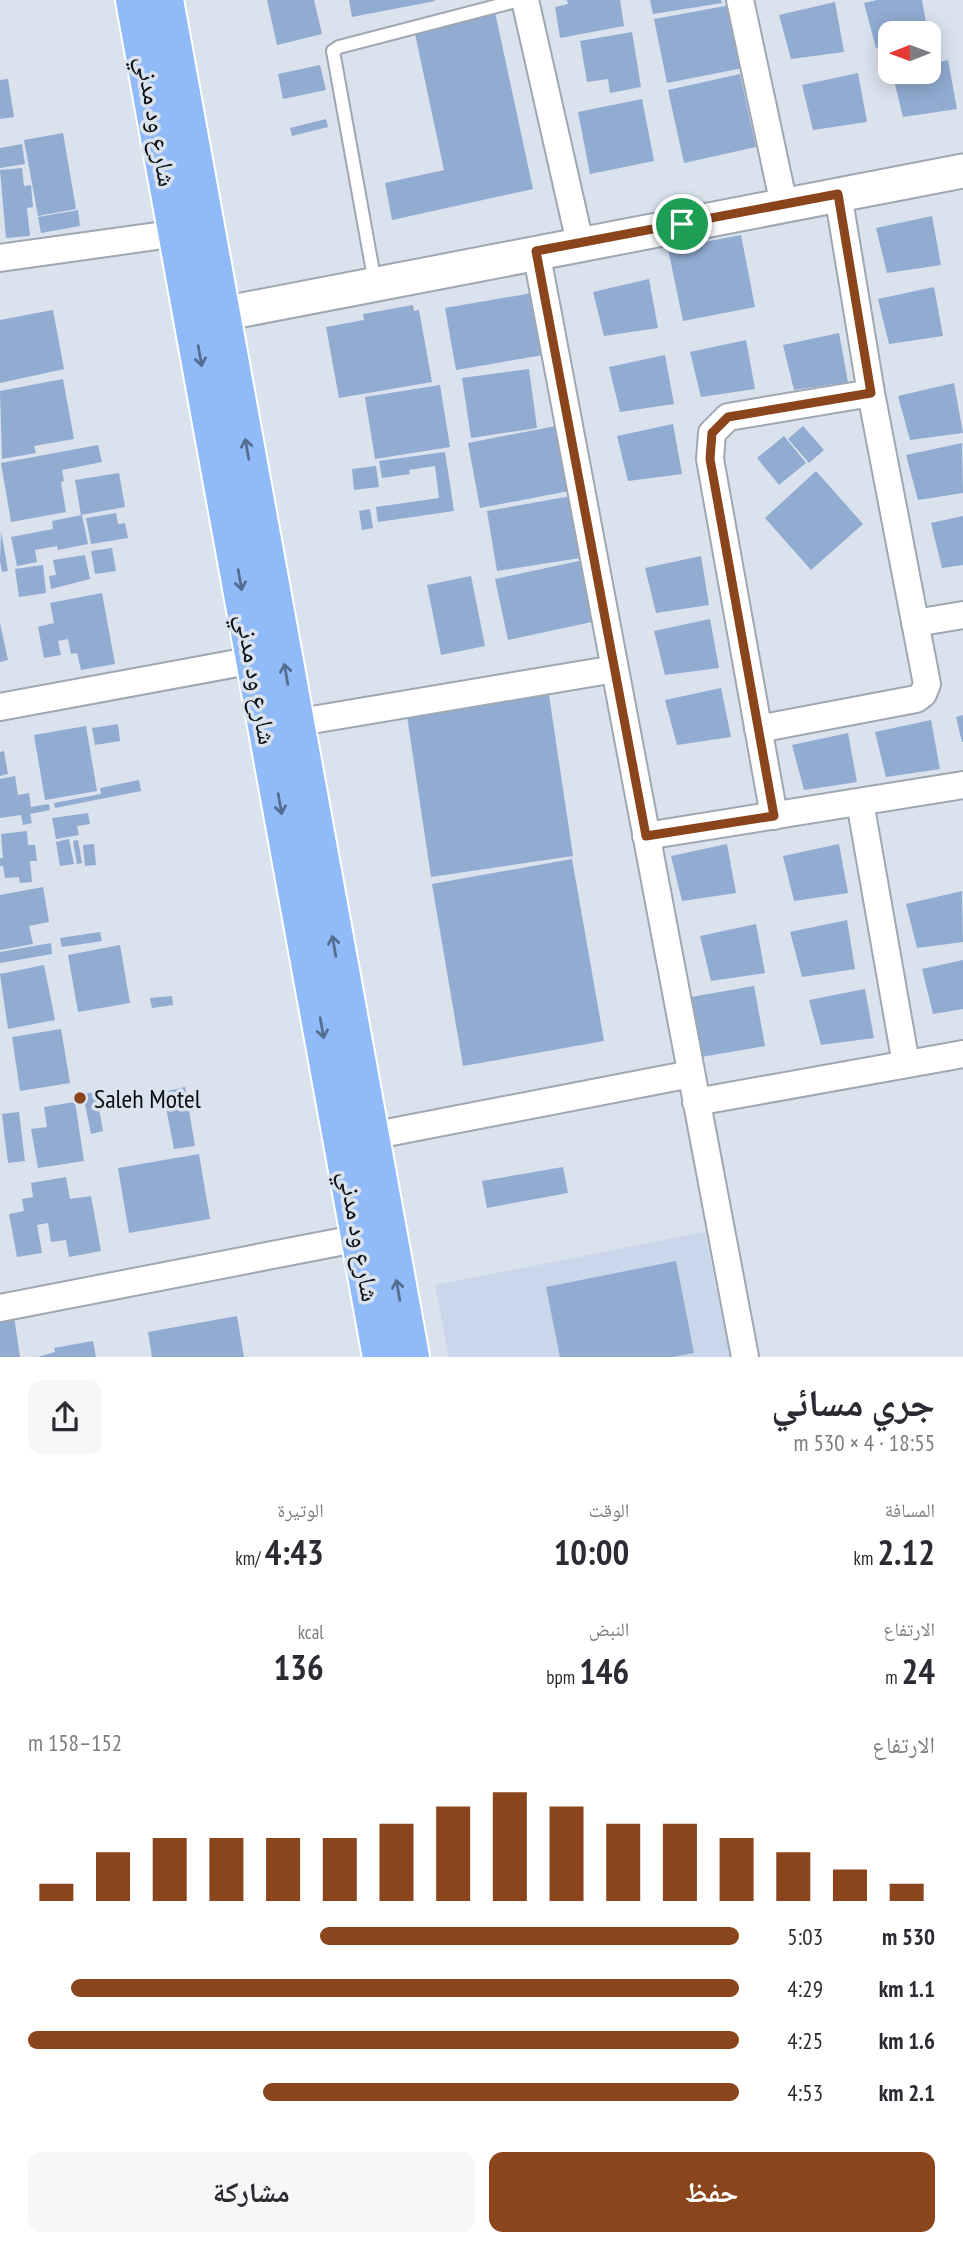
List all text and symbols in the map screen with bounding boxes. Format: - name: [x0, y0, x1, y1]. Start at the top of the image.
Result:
- north arrow: [878, 21, 942, 84]
- map controls: [878, 21, 941, 84]
- street label: شارع ود مدني: [125, 53, 185, 190]
- pin: [652, 194, 712, 254]
- icon: arrive: [663, 205, 701, 243]
- one-way arrow: [194, 344, 207, 367]
- one-way arrow: [239, 438, 253, 461]
- one-way arrow: [234, 568, 247, 591]
- street label: شارع ود مدني: [225, 611, 285, 748]
- one-way arrow: [279, 663, 292, 685]
- one-way arrow: [274, 792, 288, 815]
- one-way arrow: [327, 935, 341, 958]
- one-way arrow: [315, 1016, 329, 1039]
- place label: Saleh Motel: [94, 1082, 201, 1115]
- marker: Saleh Motel: [72, 1090, 88, 1106]
- street label: شارع ود مدني: [328, 1168, 388, 1305]
- one-way arrow: [391, 1279, 404, 1302]
- text: جري مسائي: [771, 1377, 935, 1426]
- button: share: [28, 1380, 102, 1454]
- text: 18:55 · 4 × 530 m: [794, 1428, 935, 1457]
- text: الوتيرة: [277, 1498, 324, 1522]
- text: الوقت: [588, 1498, 629, 1522]
- text: المسافة: [885, 1498, 935, 1522]
- text: 4:43: [265, 1529, 324, 1575]
- text: 10:00: [554, 1529, 629, 1575]
- text: 2.12: [877, 1529, 935, 1575]
- text: /km: [235, 1546, 265, 1570]
- text: km: [854, 1546, 877, 1570]
- text: النبض: [589, 1617, 629, 1641]
- text: الارتفاع: [883, 1617, 935, 1641]
- text: kcal: [298, 1620, 324, 1644]
- text: 136: [273, 1644, 324, 1690]
- text: 146: [579, 1648, 629, 1694]
- text: 24: [902, 1648, 935, 1694]
- text: bpm: [546, 1665, 579, 1689]
- text: m: [885, 1665, 902, 1689]
- text: 152–158 m: [28, 1728, 122, 1757]
- text: الارتفاع: [872, 1730, 935, 1759]
- text: 5:03: [787, 1922, 823, 1951]
- text: 530 m: [882, 1922, 935, 1951]
- text: 4:29: [787, 1974, 823, 2003]
- text: 1.1 km: [879, 1974, 935, 2003]
- text: 4:25: [787, 2026, 823, 2055]
- text: 1.6 km: [879, 2026, 935, 2055]
- text: 4:53: [787, 2078, 823, 2107]
- text: 2.1 km: [879, 2078, 935, 2107]
- button: مشاركة: [28, 2152, 475, 2232]
- button: حفظ: [489, 2152, 935, 2232]

